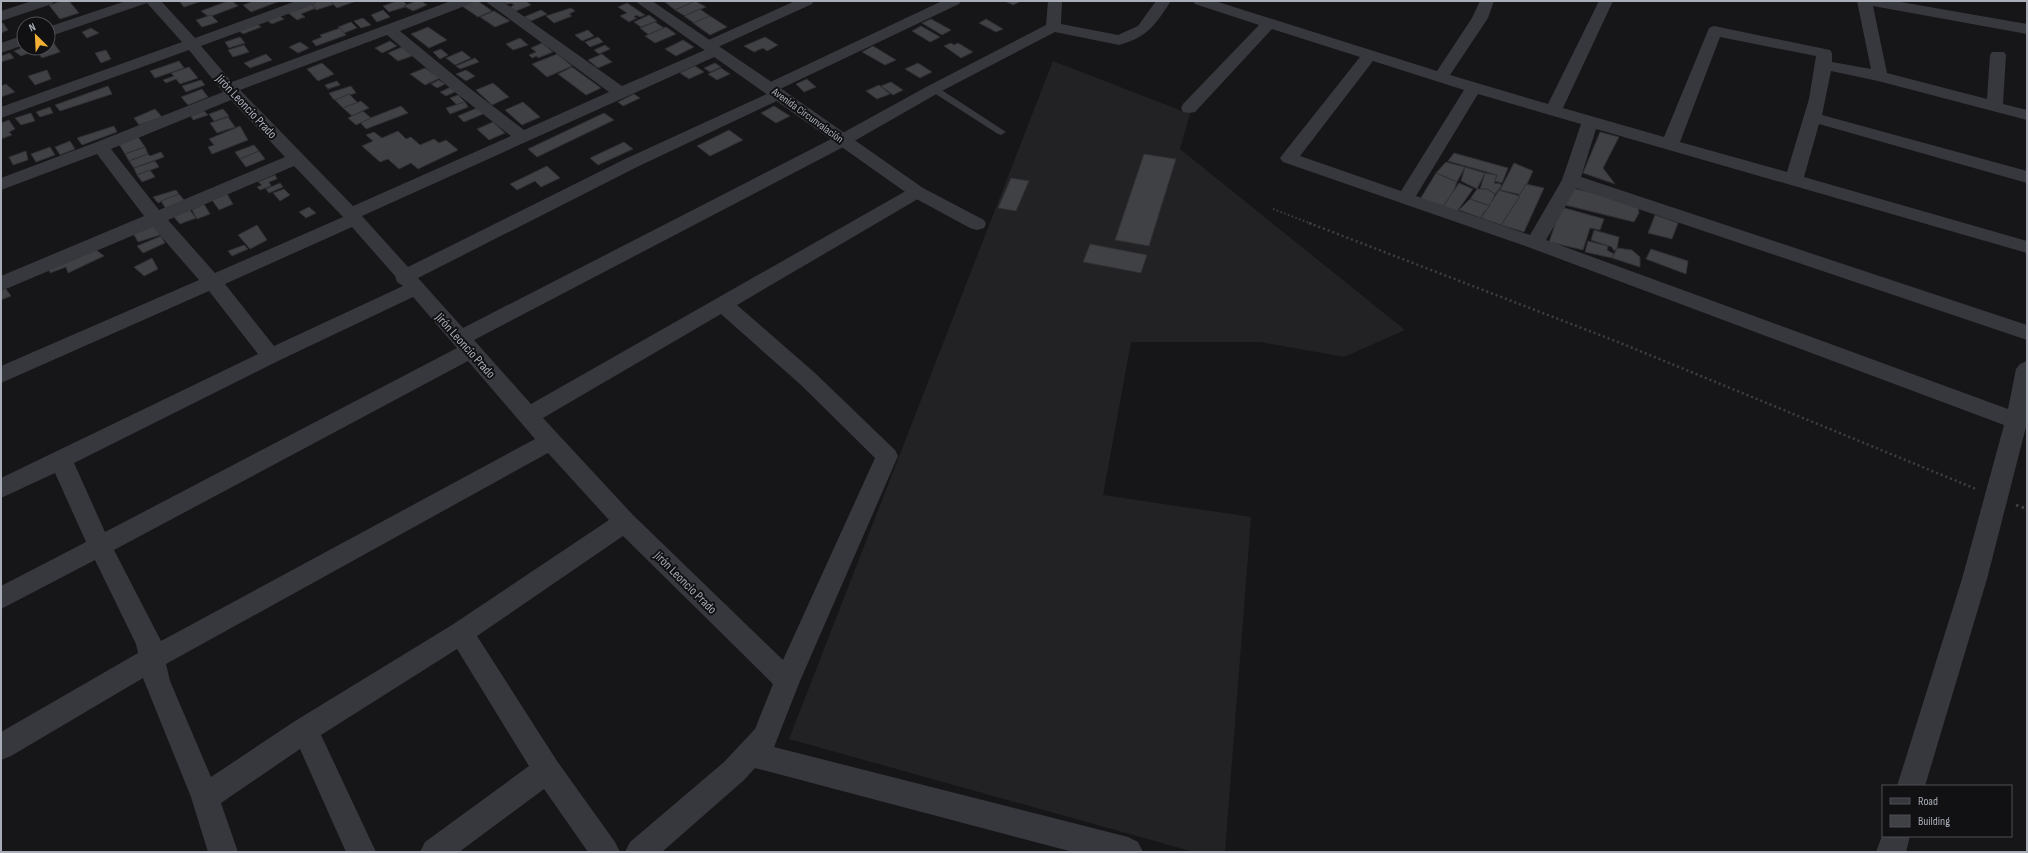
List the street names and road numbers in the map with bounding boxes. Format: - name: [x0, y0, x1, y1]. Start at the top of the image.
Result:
- street label: Jirón Leoncio Prado: [212, 70, 280, 142]
- street label: Avenida Circunvalación: [769, 85, 846, 146]
- street label: Jirón Leoncio Prado: [431, 309, 499, 382]
- street label: Jirón Leoncio Prado: [650, 547, 720, 617]

